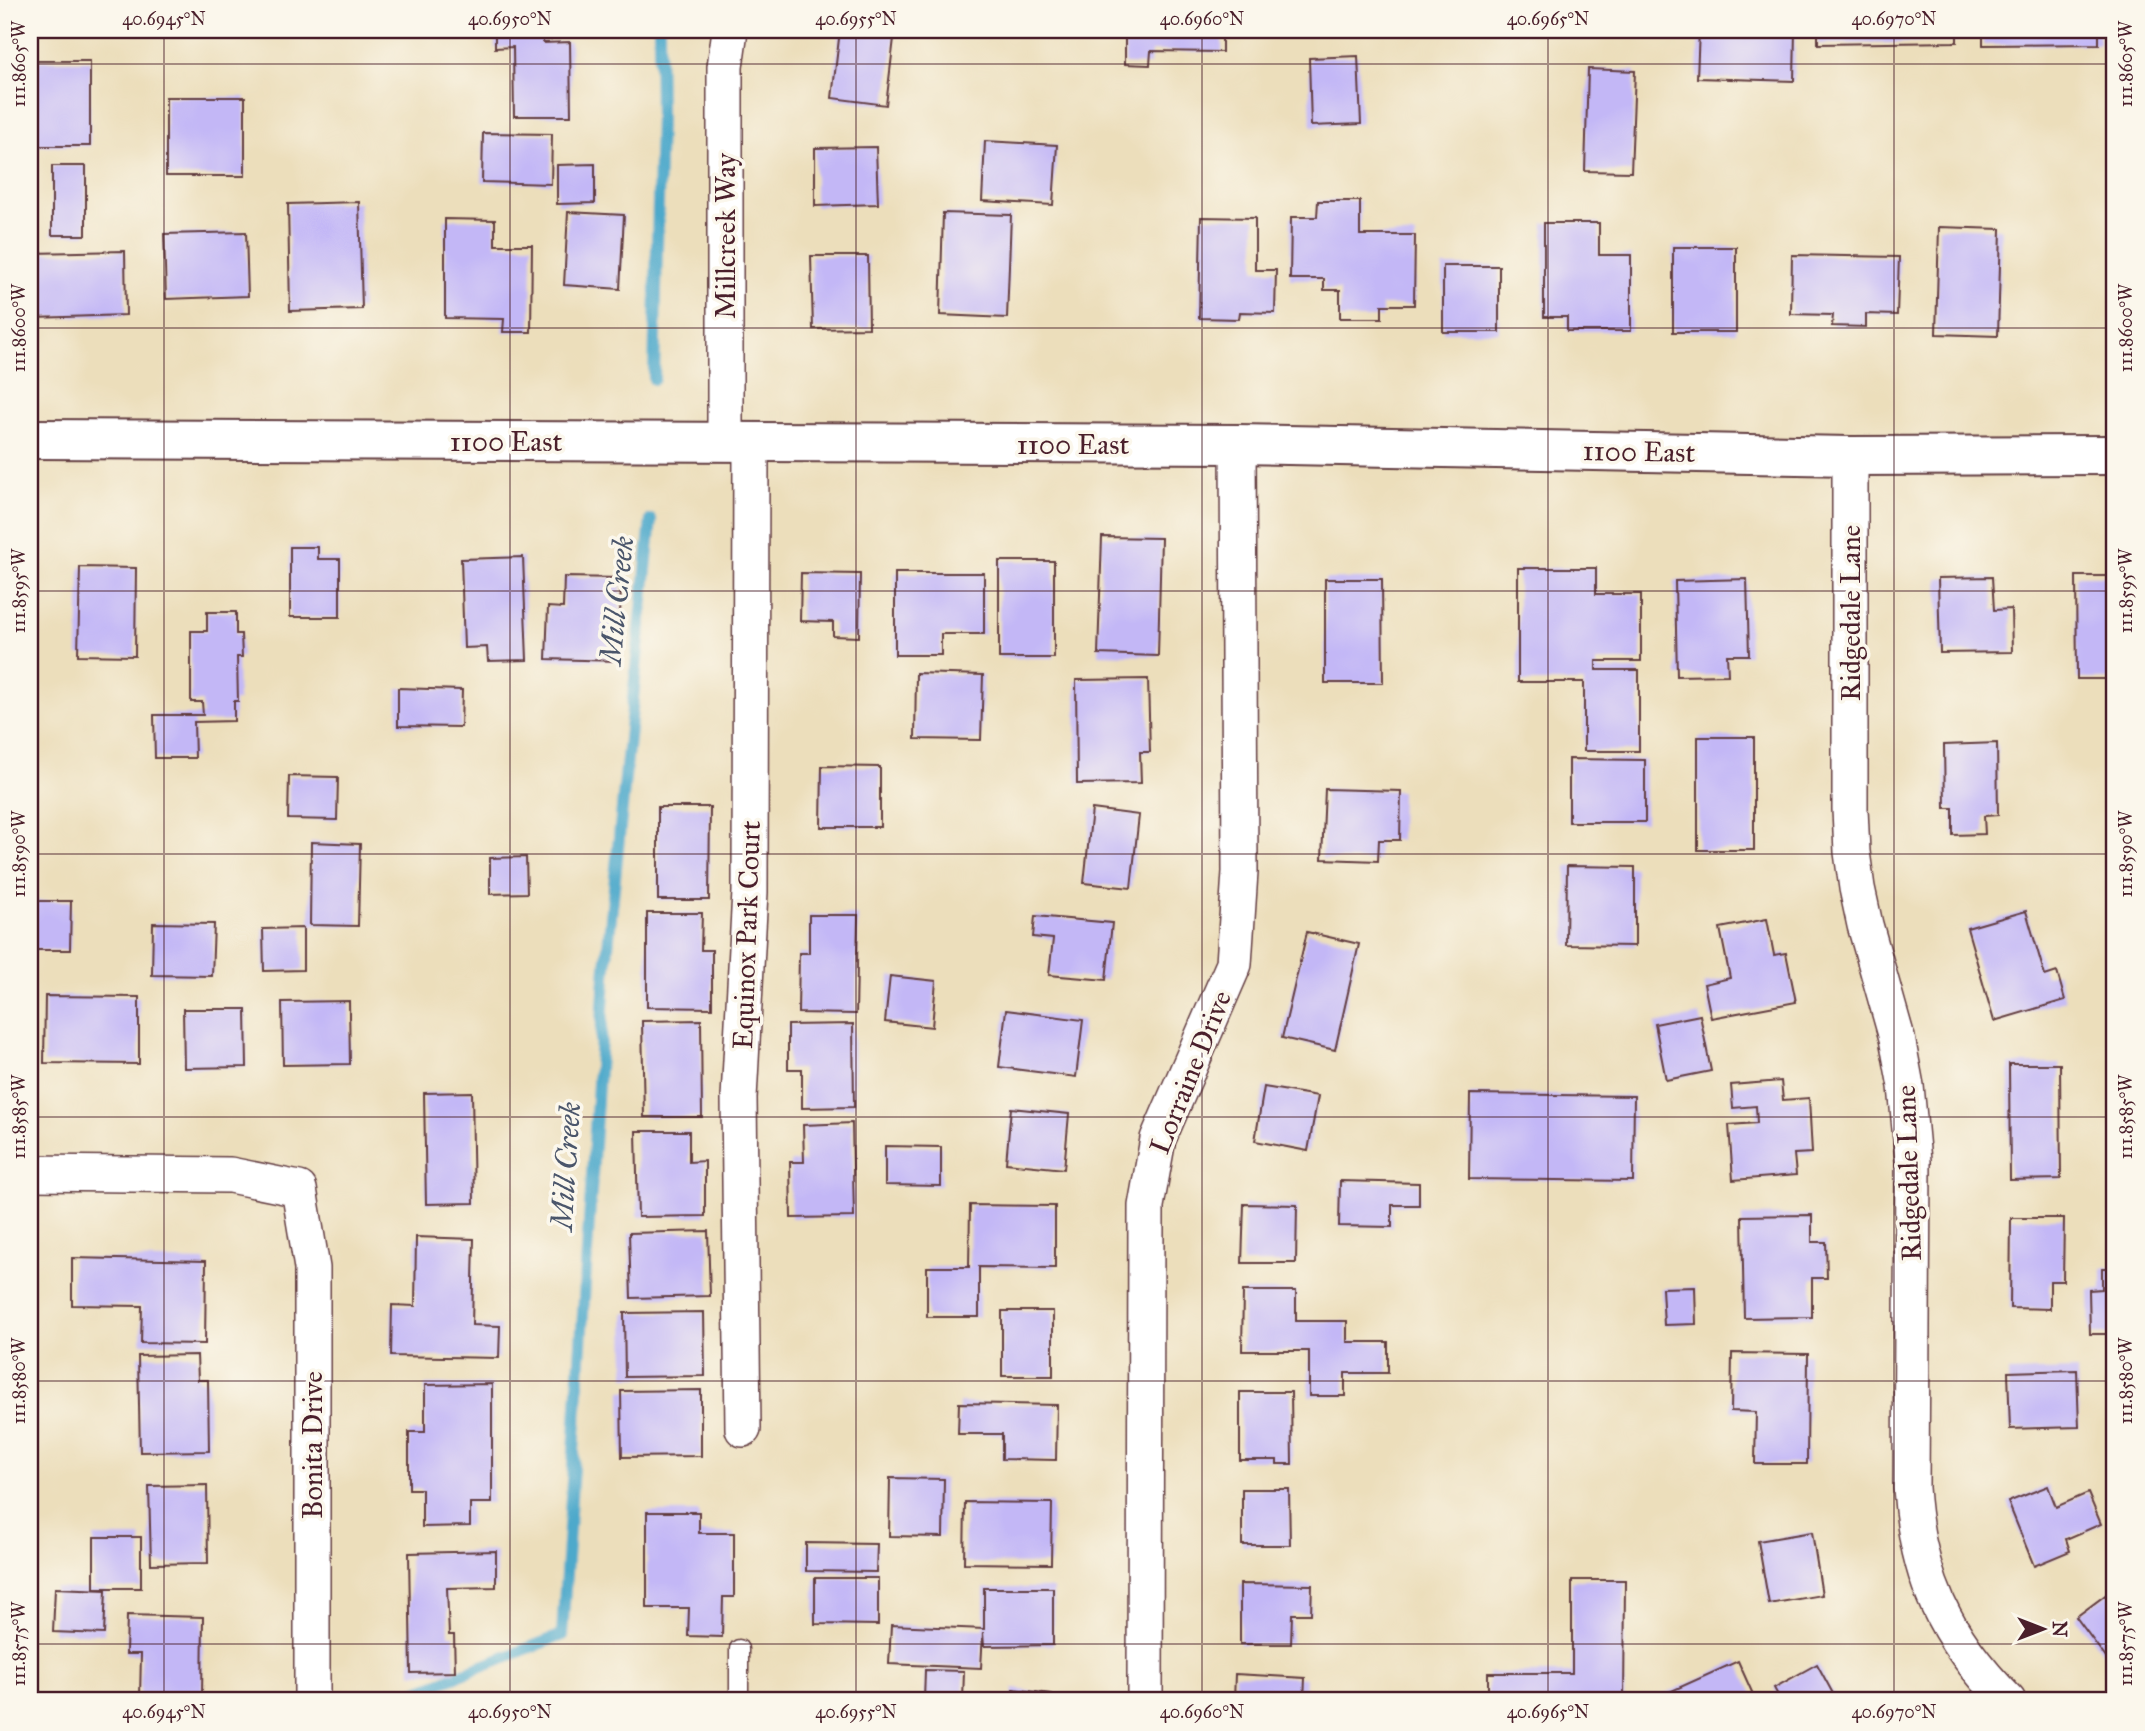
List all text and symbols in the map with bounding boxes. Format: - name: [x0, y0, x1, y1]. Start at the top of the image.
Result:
- text: 40.6945°N: [122, 8, 206, 30]
- text: 40.6950°N: [468, 8, 552, 30]
- text: 40.6955°N: [815, 8, 897, 30]
- text: 40.6960°N: [1160, 8, 1244, 30]
- text: 40.6965°N: [1507, 8, 1589, 30]
- text: 40.6970°N: [1851, 8, 1937, 30]
- text: 111.8605°W: [8, 20, 30, 107]
- text: 111.8605°W: [2115, 20, 2137, 107]
- street label: Millcreek Way: [708, 152, 743, 319]
- text: 111.8600°W: [8, 283, 30, 372]
- text: 111.8600°W: [2115, 283, 2137, 372]
- street label: 1100 East: [450, 424, 562, 459]
- street label: 1100 East: [1017, 427, 1129, 462]
- street label: 1100 East: [1582, 433, 1696, 470]
- street label: Ridgedale Lane: [1833, 525, 1868, 701]
- water label: Mill Creek: [592, 534, 642, 669]
- text: 111.8595°W: [8, 548, 30, 633]
- text: 111.8595°W: [2115, 548, 2137, 633]
- text: 111.8590°W: [8, 810, 30, 897]
- text: 111.8590°W: [2115, 810, 2137, 897]
- street label: Equinox Park Court: [725, 820, 768, 1050]
- street label: Lorraine Drive: [1142, 985, 1239, 1159]
- text: 111.8585°W: [8, 1074, 30, 1159]
- text: 111.8585°W: [2115, 1074, 2137, 1159]
- street label: Ridgedale Lane: [1888, 1084, 1929, 1262]
- water label: Mill Creek: [543, 1101, 588, 1234]
- text: 111.8580°W: [8, 1337, 30, 1424]
- text: 111.8580°W: [2115, 1337, 2137, 1424]
- street label: Bonita Drive: [295, 1371, 330, 1519]
- north arrow: [2008, 1594, 2078, 1664]
- text: 111.8575°W: [8, 1601, 30, 1686]
- text: 111.8575°W: [2115, 1601, 2137, 1686]
- text: N: [2048, 1621, 2071, 1637]
- text: 40.6945°N: [122, 1701, 206, 1723]
- text: 40.6950°N: [468, 1701, 552, 1723]
- text: 40.6955°N: [815, 1701, 897, 1723]
- text: 40.6960°N: [1160, 1701, 1244, 1723]
- text: 40.6965°N: [1507, 1701, 1589, 1723]
- text: 40.6970°N: [1851, 1701, 1937, 1723]

